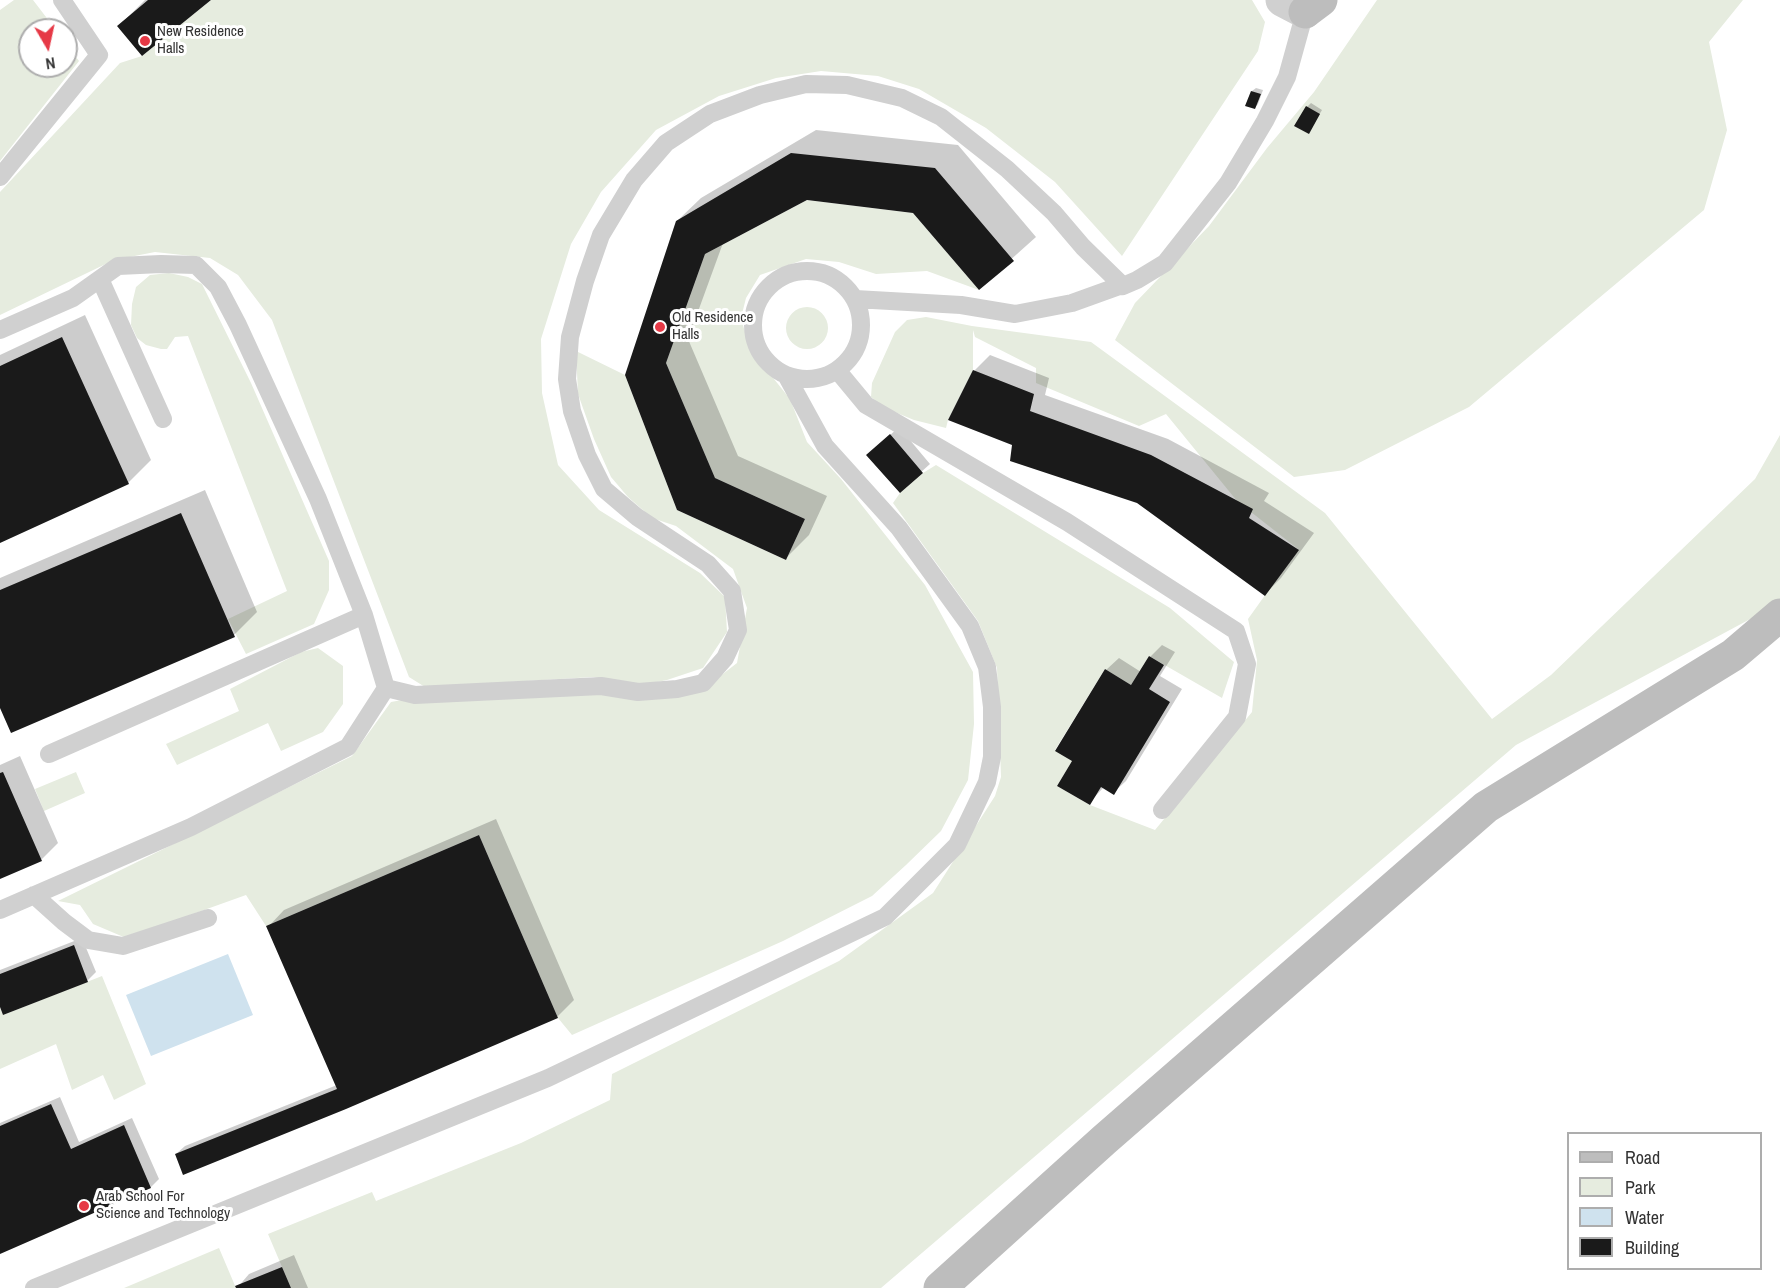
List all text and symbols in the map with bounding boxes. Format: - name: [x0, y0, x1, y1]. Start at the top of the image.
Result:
- north arrow: [18, 18, 78, 78]
- place label: New Residence Halls: [157, 23, 244, 58]
- marker: New Residence Halls: [138, 34, 152, 48]
- text: N: [44, 52, 57, 75]
- place label: Old Residence Halls: [672, 309, 753, 344]
- marker: Old Residence Halls: [653, 320, 667, 334]
- legend: [1567, 1132, 1762, 1270]
- text: Road: [1625, 1145, 1660, 1170]
- text: Park: [1625, 1175, 1655, 1200]
- place label: Arab School For Science and Technology: [96, 1188, 230, 1223]
- marker: Arab School For Science and Technology: [77, 1199, 91, 1213]
- text: Water: [1625, 1205, 1664, 1230]
- text: Building: [1625, 1235, 1679, 1260]

